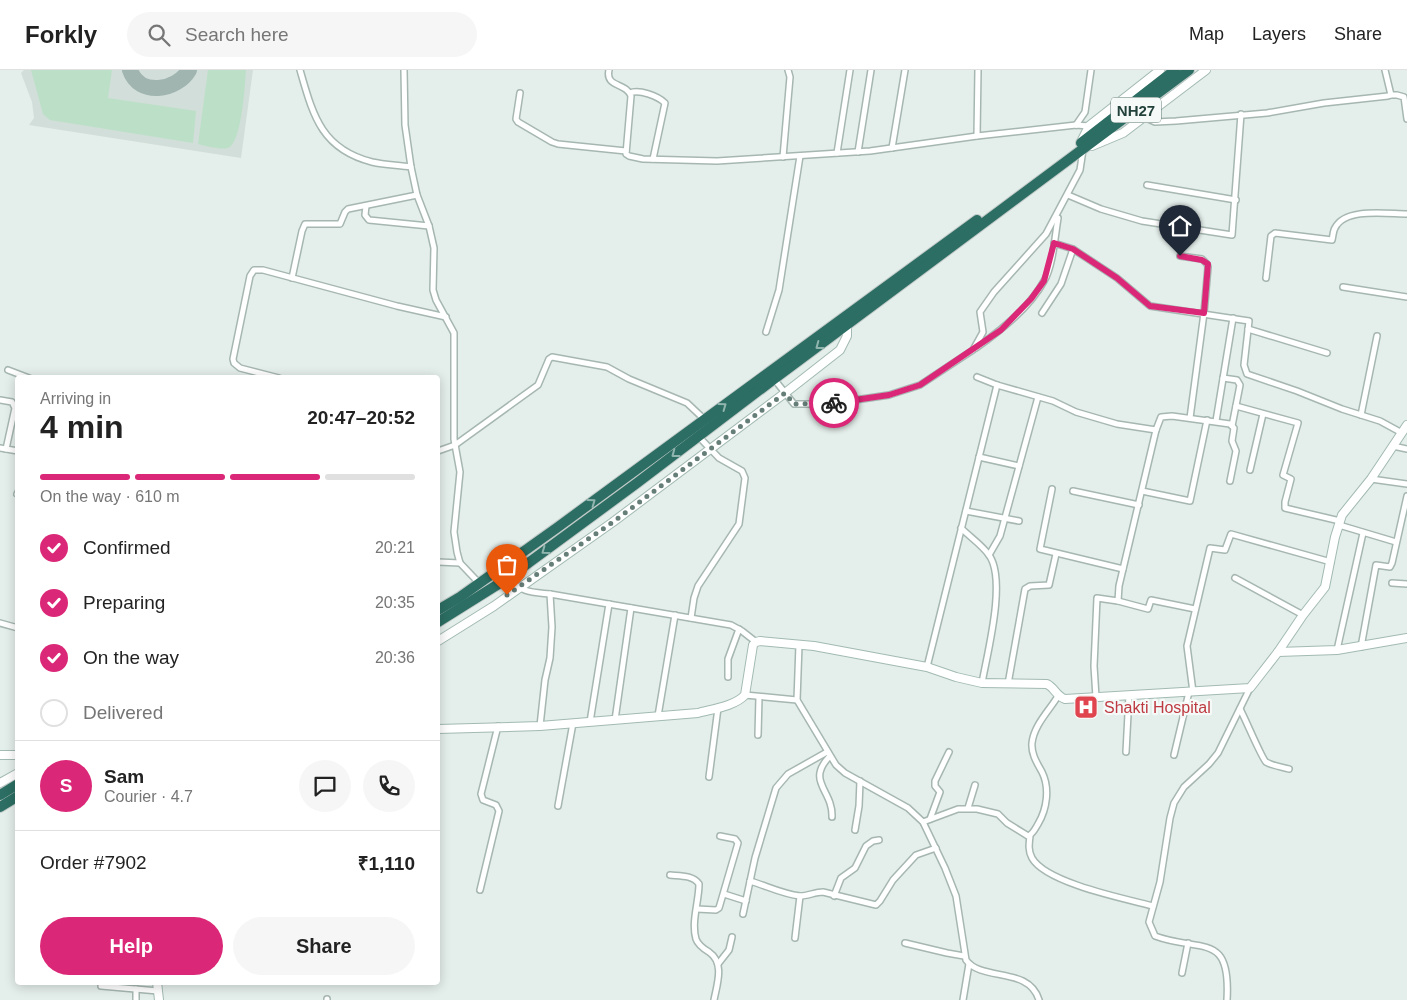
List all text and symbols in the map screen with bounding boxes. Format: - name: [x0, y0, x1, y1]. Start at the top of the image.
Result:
- search box: [127, 12, 477, 57]
- text: Forkly: [25, 21, 97, 48]
- icon: search: [145, 21, 173, 49]
- text: Search here: [185, 24, 289, 45]
- text: Map: [1189, 24, 1224, 44]
- text: Layers: [1252, 24, 1306, 44]
- text: Share: [1334, 24, 1382, 44]
- road number: NH27: [1111, 98, 1161, 122]
- pin: [1159, 205, 1201, 256]
- icon: home: [1166, 212, 1194, 240]
- one-way arrow: [815, 340, 825, 349]
- courier: [809, 378, 859, 428]
- icon: bike: [820, 389, 848, 417]
- text: Arriving in: [40, 390, 111, 407]
- one-way arrow: [717, 403, 726, 411]
- text: 20:47–20:52: [307, 407, 415, 428]
- text: 4 min: [40, 409, 124, 445]
- one-way arrow: [671, 448, 681, 457]
- text: On the way · 610 m: [40, 488, 180, 505]
- one-way arrow: [586, 499, 596, 508]
- icon: check: [40, 534, 68, 562]
- text: Confirmed: [83, 537, 171, 558]
- text: 20:21: [375, 539, 415, 556]
- pin: [486, 544, 528, 595]
- one-way arrow: [541, 544, 550, 554]
- icon: bag: [493, 551, 521, 579]
- icon: check: [40, 589, 68, 617]
- text: Preparing: [83, 592, 165, 613]
- text: 20:35: [375, 594, 415, 611]
- icon: check: [40, 644, 68, 672]
- text: On the way: [83, 647, 179, 668]
- text: 20:36: [375, 649, 415, 666]
- hospital icon: Shakti Hospital: [1073, 694, 1099, 720]
- place label: Shakti Hospital: [1104, 699, 1211, 716]
- text: Delivered: [83, 702, 163, 723]
- button: chat: [299, 760, 351, 812]
- button: phone: [363, 760, 415, 812]
- text: Sam: [104, 766, 144, 787]
- text: S: [60, 775, 72, 796]
- text: Courier · 4.7: [104, 788, 193, 805]
- text: Order #7902: [40, 852, 147, 873]
- text: ₹1,110: [358, 853, 415, 874]
- button: Help: [40, 917, 223, 975]
- button: Share: [233, 917, 415, 975]

